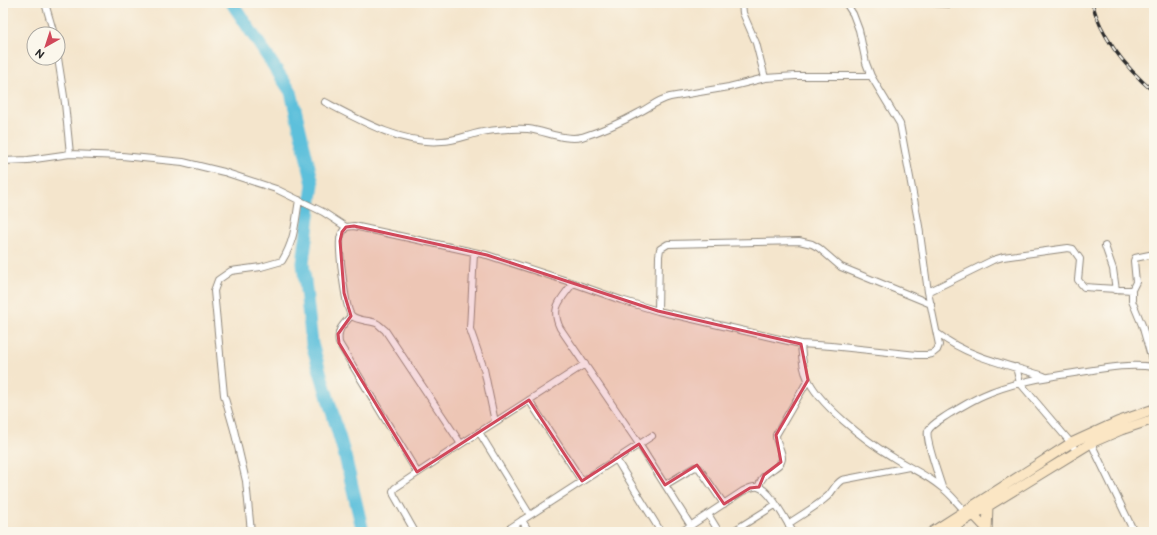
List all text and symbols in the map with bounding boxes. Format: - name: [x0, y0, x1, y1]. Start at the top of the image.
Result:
- north arrow: [26, 26, 66, 66]
- text: N: [33, 46, 47, 61]

